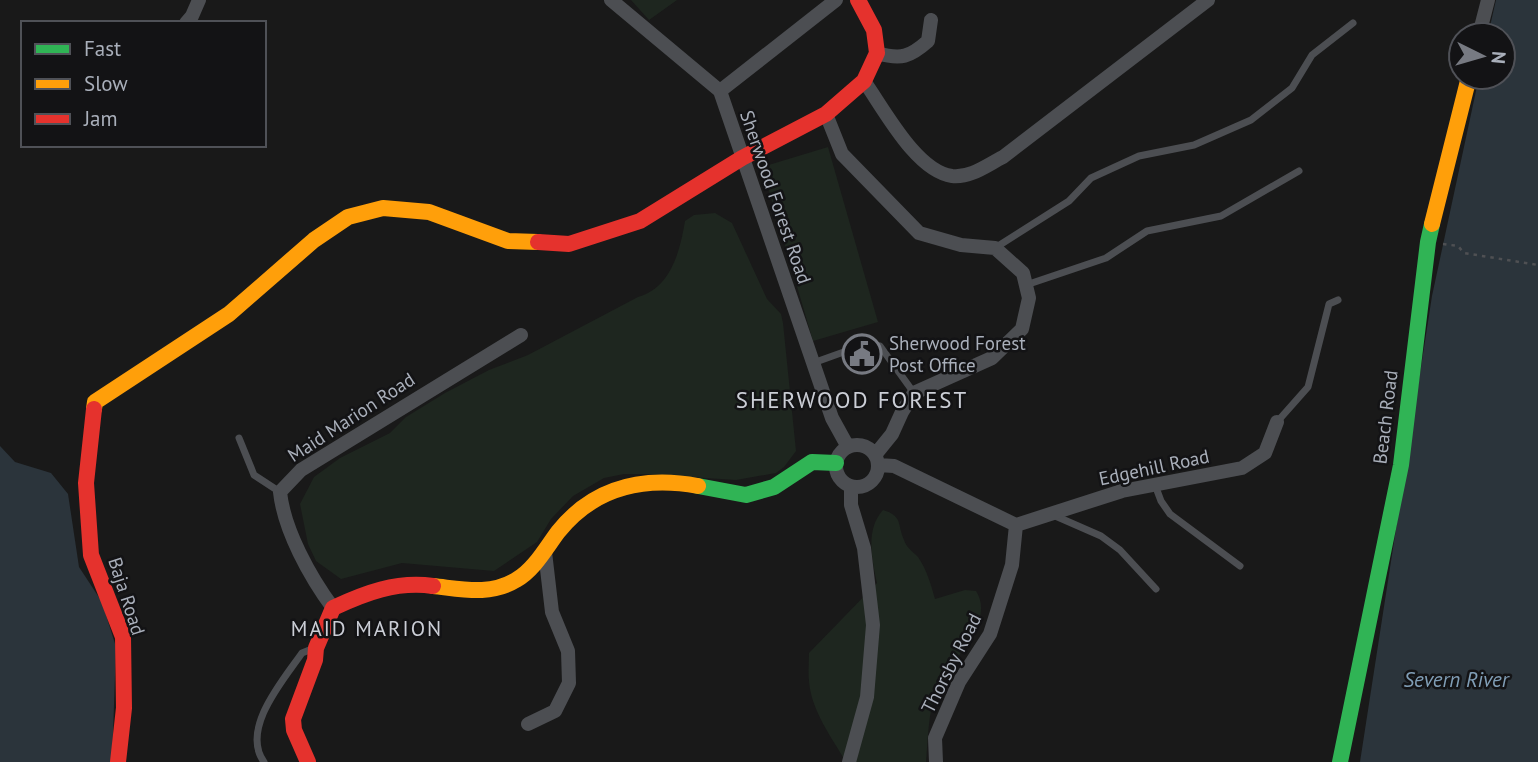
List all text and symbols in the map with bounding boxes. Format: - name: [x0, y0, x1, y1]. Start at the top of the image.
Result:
- legend: [21, 21, 266, 147]
- north arrow: [1447, 21, 1517, 91]
- text: Fast: [84, 35, 121, 62]
- text: N: [1486, 50, 1511, 65]
- text: Slow: [84, 70, 128, 97]
- text: Jam: [83, 105, 118, 132]
- street label: Sherwood Forest Road: [735, 107, 817, 287]
- place label: Sherwood Forest Post Office: [889, 331, 1026, 377]
- public building icon: Sherwood Forest Post Office: [841, 333, 883, 375]
- street label: Maid Marion Road: [283, 367, 419, 467]
- street label: Beach Road: [1367, 369, 1403, 465]
- district label: SHERWOOD FOREST: [736, 385, 968, 414]
- street label: Edgehill Road: [1097, 444, 1211, 490]
- street label: Baja Road: [103, 554, 151, 638]
- street label: Thorsby Road: [916, 609, 986, 717]
- district label: MAID MARION: [291, 615, 443, 642]
- water label: Severn River: [1403, 666, 1511, 693]

